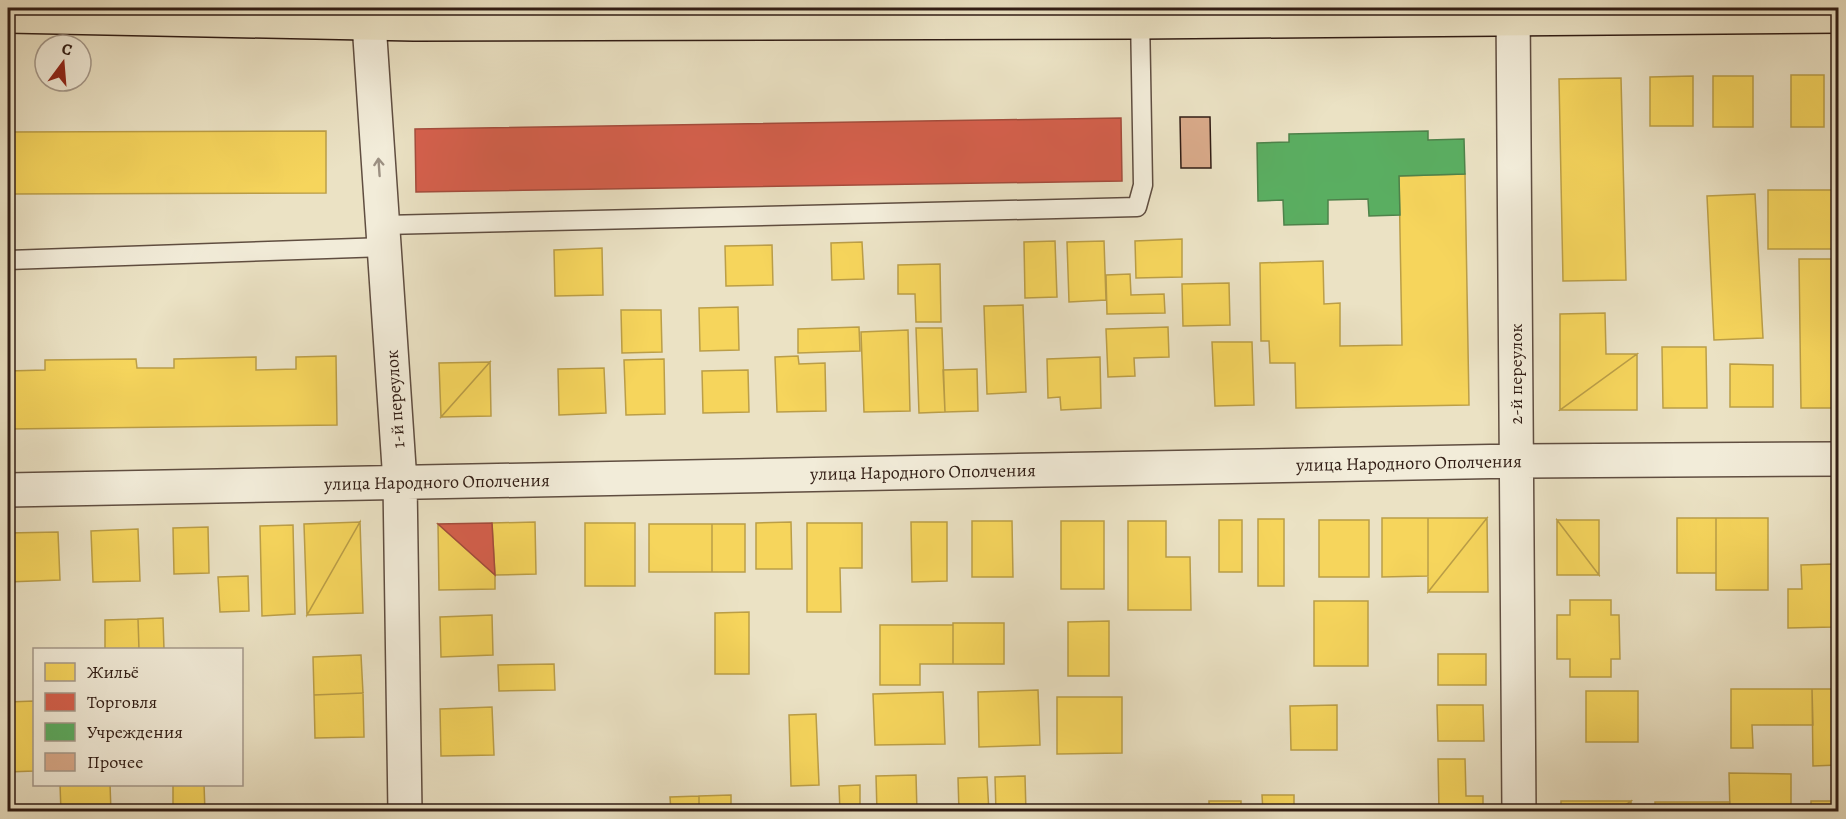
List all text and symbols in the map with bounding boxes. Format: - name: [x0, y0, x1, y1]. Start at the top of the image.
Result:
- north arrow: [33, 33, 93, 93]
- text: С: [59, 38, 75, 62]
- one-way arrow: [374, 158, 385, 178]
- street label: 2-й переулок: [1504, 323, 1528, 425]
- street label: 1-й переулок: [380, 349, 410, 449]
- street label: улица Народного Ополчения: [1295, 449, 1522, 477]
- street label: улица Народного Ополчения: [809, 458, 1036, 486]
- street label: улица Народного Ополчения: [323, 468, 550, 496]
- legend: [33, 648, 243, 786]
- text: Жильё: [87, 660, 139, 684]
- text: Торговля: [87, 690, 157, 714]
- text: Учреждения: [87, 720, 183, 744]
- text: Прочее: [87, 750, 143, 774]

